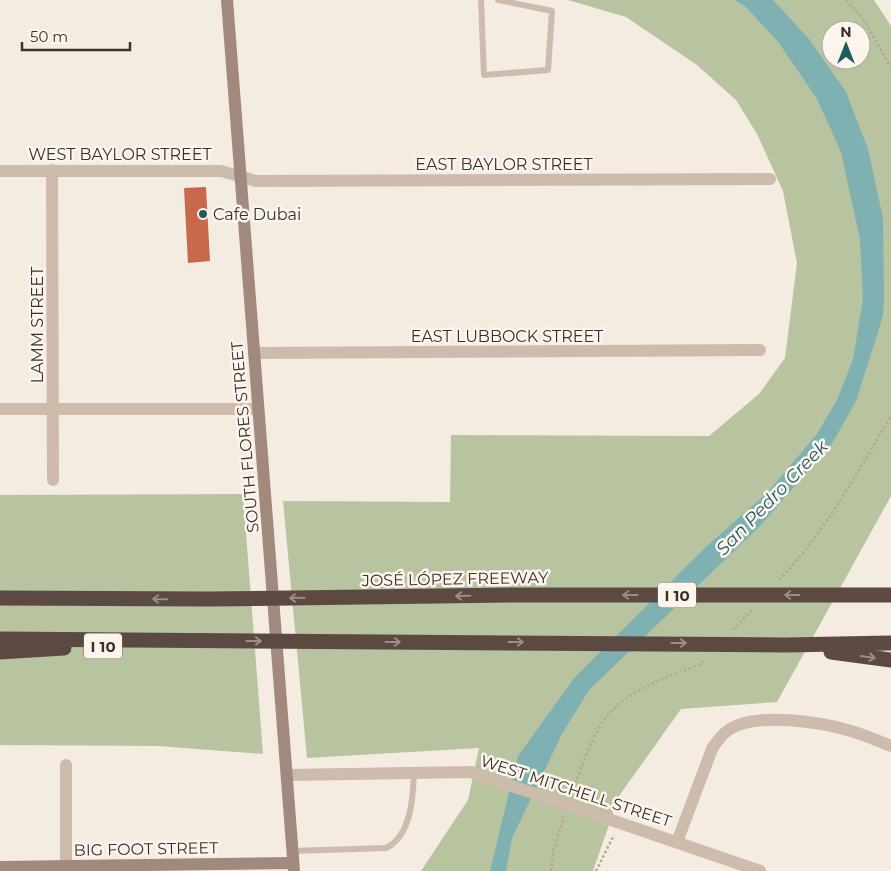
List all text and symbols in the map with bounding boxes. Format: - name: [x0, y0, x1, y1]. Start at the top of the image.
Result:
- scale bar: [22, 20, 130, 52]
- north arrow: [821, 20, 871, 70]
- text: N: [840, 23, 852, 41]
- text: 50 m: [30, 27, 68, 46]
- street label: WEST BAYLOR STREET: [28, 145, 212, 164]
- street label: EAST BAYLOR STREET: [415, 155, 593, 174]
- place label: Cafe Dubai: [213, 205, 301, 224]
- marker: Cafe Dubai: [197, 208, 209, 220]
- street label: LAMM STREET: [28, 266, 47, 383]
- street label: EAST LUBBOCK STREET: [411, 327, 604, 346]
- street label: SOUTH FLORES STREET: [227, 340, 263, 534]
- water label: San Pedro Creek: [712, 435, 833, 560]
- street label: JOSÉ LÓPEZ FREEWAY: [361, 568, 549, 590]
- road number: I 10: [658, 582, 696, 608]
- one-way arrow: [622, 590, 638, 600]
- one-way arrow: [784, 590, 800, 600]
- one-way arrow: [456, 591, 472, 601]
- one-way arrow: [289, 593, 305, 603]
- one-way arrow: [153, 594, 169, 604]
- road number: I 10: [84, 634, 122, 658]
- one-way arrow: [246, 636, 262, 646]
- one-way arrow: [384, 637, 401, 647]
- one-way arrow: [508, 638, 524, 647]
- one-way arrow: [670, 639, 686, 648]
- one-way arrow: [859, 652, 875, 662]
- street label: WEST MITCHELL STREET: [478, 751, 675, 831]
- street label: BIG FOOT STREET: [74, 838, 219, 860]

